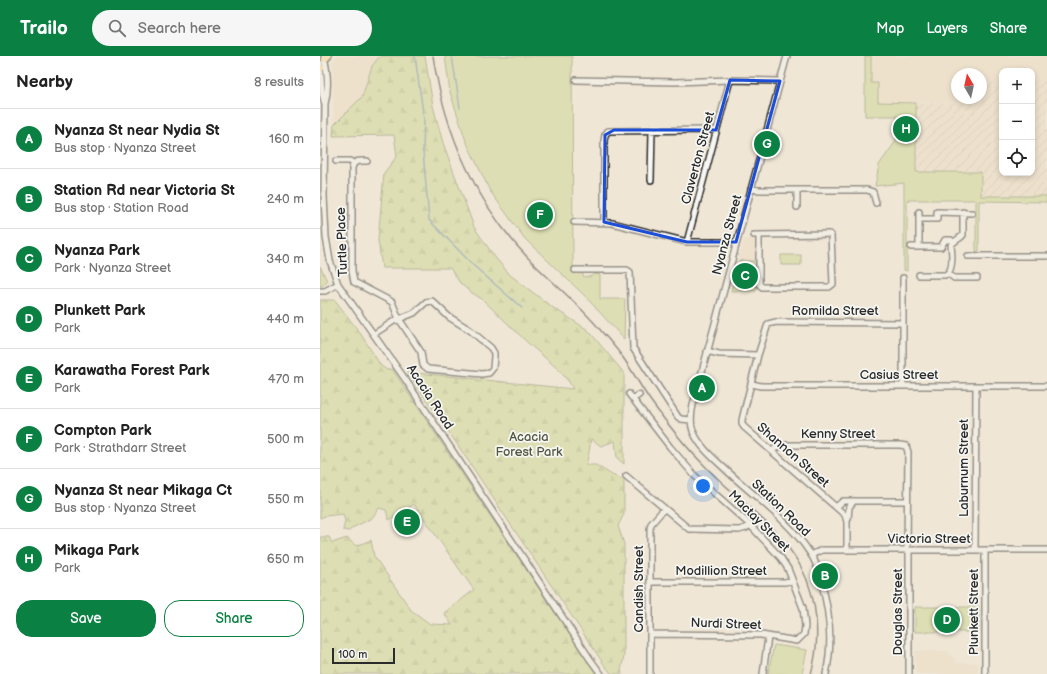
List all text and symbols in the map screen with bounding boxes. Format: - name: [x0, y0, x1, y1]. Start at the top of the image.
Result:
- search box: [92, 10, 372, 46]
- text: Trailo: [20, 17, 68, 40]
- icon: search: [106, 17, 128, 39]
- text: Search here: [138, 19, 221, 38]
- text: Map: [876, 20, 904, 37]
- text: Layers: [926, 20, 968, 37]
- text: Share: [990, 20, 1027, 37]
- north arrow: [951, 68, 987, 104]
- map controls: [999, 68, 1035, 176]
- button: +: [999, 68, 1035, 104]
- text: Nearby: [16, 72, 73, 92]
- text: 8 results: [254, 74, 304, 90]
- button: −: [999, 104, 1035, 140]
- street label: Claverton Street: [678, 110, 718, 206]
- pin: H: [893, 114, 919, 144]
- text: Nyanza St near Nydia St: [54, 121, 220, 140]
- pin: G: [754, 129, 780, 159]
- text: A: [25, 131, 33, 147]
- text: 160 m: [269, 131, 304, 147]
- text: Bus stop · Nyanza Street: [54, 140, 196, 156]
- button: locate: [999, 140, 1035, 176]
- text: Station Rd near Victoria St: [54, 181, 235, 200]
- text: B: [24, 191, 34, 207]
- text: 240 m: [267, 191, 304, 207]
- street label: Nyanza Street: [709, 193, 745, 277]
- text: Bus stop · Station Road: [54, 200, 189, 216]
- pin: F: [527, 200, 553, 230]
- street label: Turtle Place: [333, 207, 351, 277]
- text: Nyanza Park: [54, 241, 140, 260]
- text: C: [24, 251, 34, 267]
- text: 340 m: [266, 251, 304, 267]
- text: Park · Nyanza Street: [54, 260, 171, 276]
- pin: C: [732, 261, 758, 291]
- text: Plunkett Park: [54, 301, 145, 320]
- street label: Romilda Street: [792, 303, 878, 319]
- text: D: [24, 311, 34, 327]
- text: 440 m: [266, 311, 304, 327]
- text: Park: [54, 320, 80, 336]
- text: Karawatha Forest Park: [54, 361, 210, 380]
- street label: Acacia Road: [403, 362, 457, 432]
- street label: Casius Street: [860, 367, 938, 383]
- text: E: [25, 371, 33, 387]
- text: 470 m: [268, 371, 304, 387]
- pin: A: [689, 373, 715, 403]
- text: Park: [54, 380, 80, 396]
- street label: Shannon Street: [754, 419, 832, 491]
- street label: Laburnum Street: [956, 419, 972, 517]
- text: Compton Park: [54, 421, 152, 440]
- street label: Kenny Street: [801, 426, 875, 442]
- park label: Acacia Forest Park: [496, 429, 563, 460]
- text: F: [25, 431, 33, 447]
- text: 500 m: [267, 431, 304, 447]
- text: Park · Strathdarr Street: [54, 440, 186, 456]
- your location: [693, 476, 713, 496]
- street label: Station Road: [748, 476, 814, 540]
- text: Nyanza St near Mikaga Ct: [54, 481, 232, 500]
- street label: Mactay Street: [725, 487, 793, 555]
- text: G: [24, 491, 34, 507]
- text: 550 m: [267, 491, 304, 507]
- text: Bus stop · Nyanza Street: [54, 500, 196, 516]
- pin: E: [394, 507, 420, 537]
- street label: Victoria Street: [887, 531, 971, 547]
- text: Mikaga Park: [54, 541, 139, 560]
- street label: Candish Street: [631, 545, 647, 633]
- text: H: [24, 551, 34, 567]
- text: 650 m: [267, 551, 304, 567]
- text: Park: [54, 560, 80, 576]
- pin: B: [812, 561, 838, 591]
- street label: Modillion Street: [675, 563, 767, 579]
- street label: Douglas Street: [890, 569, 906, 655]
- street label: Plunkett Street: [966, 569, 982, 655]
- button: Save: [16, 600, 156, 637]
- button: Share: [164, 600, 304, 637]
- pin: D: [934, 605, 960, 635]
- street label: Nurdi Street: [690, 615, 762, 633]
- scale bar: [332, 646, 395, 665]
- text: 100 m: [338, 648, 367, 661]

